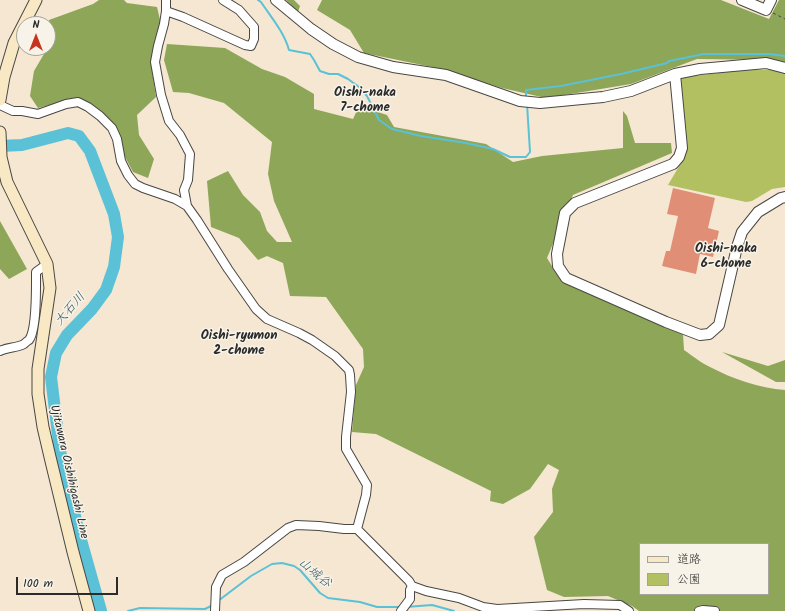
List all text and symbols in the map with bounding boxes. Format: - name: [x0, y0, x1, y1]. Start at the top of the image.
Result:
- north arrow: [16, 16, 56, 56]
- text: N: [33, 16, 39, 34]
- district label: Oishi-naka 7-chome: [334, 86, 396, 117]
- district label: Oishi-naka 6-chome: [695, 242, 757, 273]
- water label: 大石川: [52, 290, 90, 330]
- district label: Oishi-ryumon 2-chome: [201, 329, 277, 360]
- street label: Ujitawara Oishihigashi Line: [46, 404, 90, 540]
- legend: [639, 543, 769, 595]
- text: 道路: [677, 550, 701, 569]
- water label: 山城谷: [294, 555, 334, 593]
- scale bar: [18, 569, 120, 595]
- text: 公園: [677, 570, 701, 589]
- text: 100 m: [23, 574, 53, 593]

